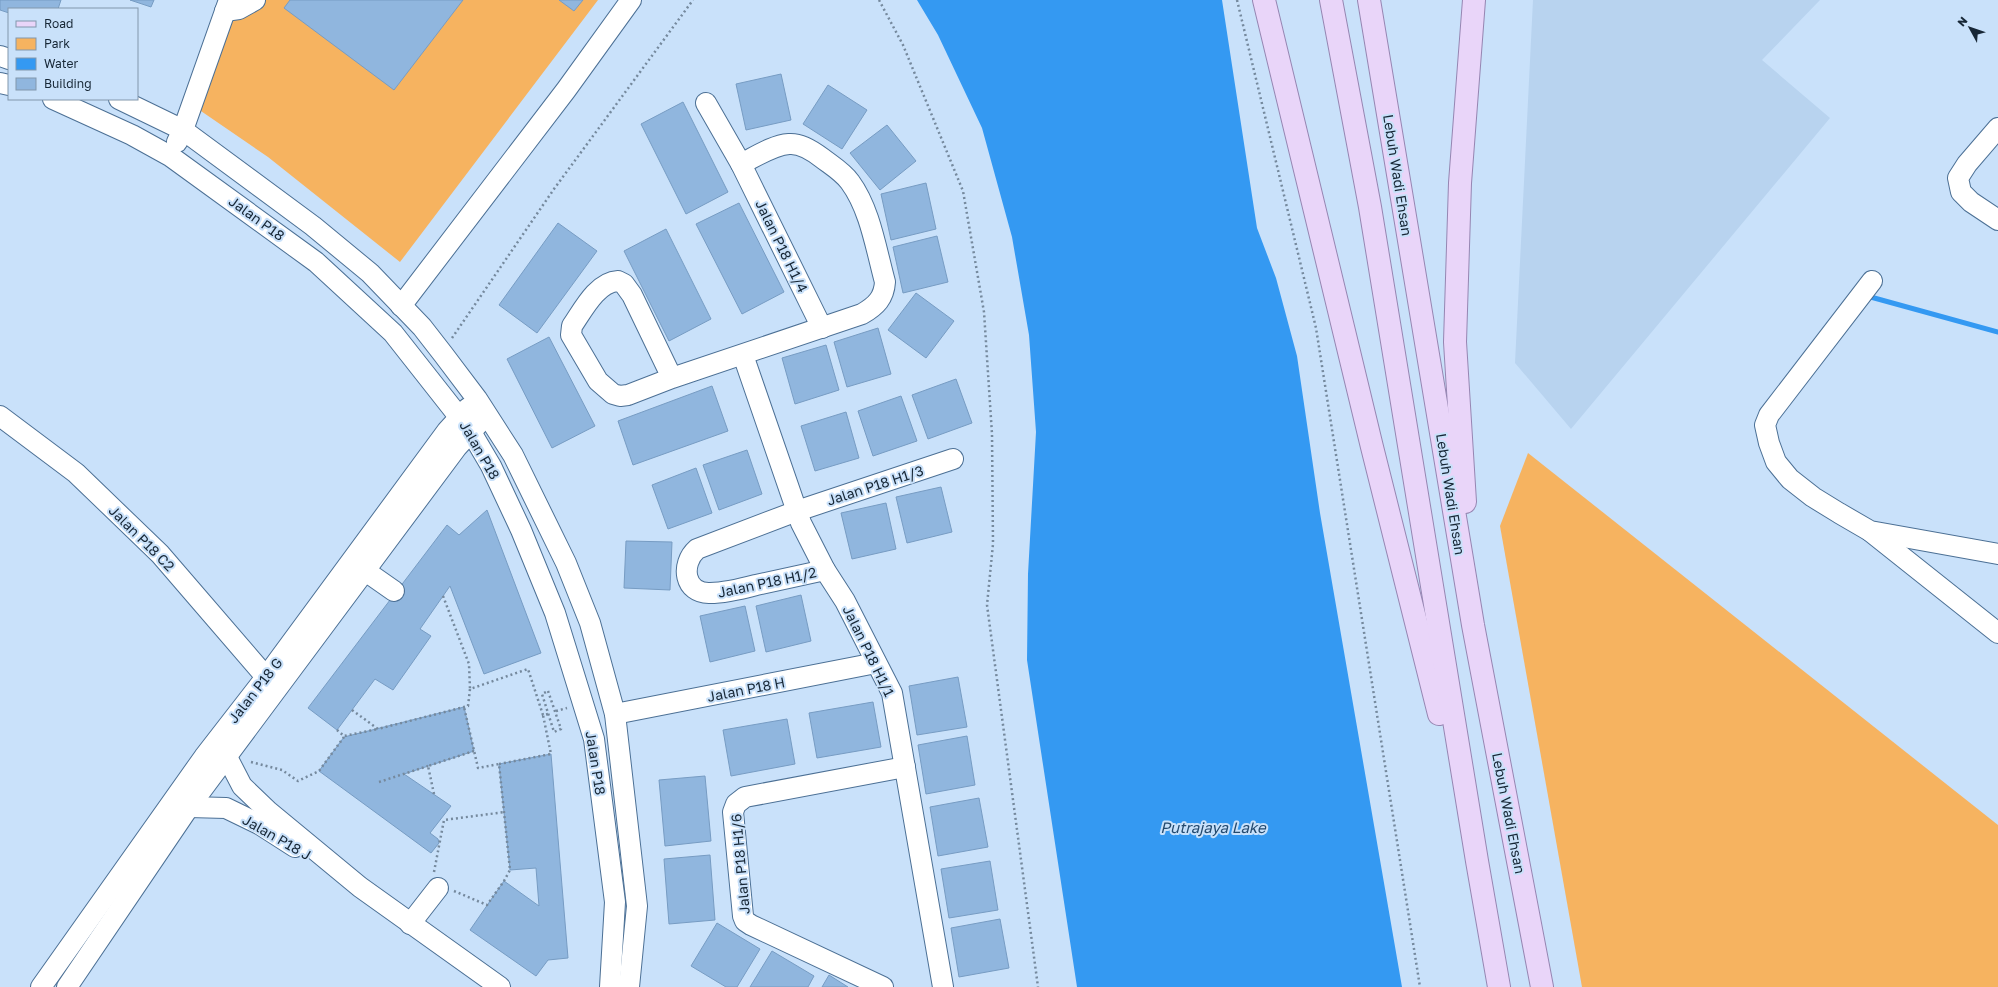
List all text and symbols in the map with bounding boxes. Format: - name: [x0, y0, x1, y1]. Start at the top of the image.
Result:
- legend: [8, 8, 138, 100]
- north arrow: [1950, 8, 1990, 48]
- text: N: [1954, 14, 1970, 29]
- text: Road: [44, 16, 73, 31]
- text: Park: [44, 36, 70, 51]
- text: Water: [44, 56, 78, 71]
- text: Building: [44, 76, 92, 91]
- street label: Lebuh Wadi Ehsan: [1380, 113, 1416, 237]
- street label: Jalan P18: [226, 192, 288, 244]
- street label: Jalan P18 H1/4: [752, 197, 812, 295]
- street label: Jalan P18: [456, 418, 504, 482]
- street label: Lebuh Wadi Ehsan: [1433, 432, 1469, 556]
- street label: Jalan P18 H1/3: [825, 461, 925, 509]
- street label: Jalan P18 C2: [106, 502, 178, 574]
- street label: Jalan P18 H1/2: [716, 563, 818, 601]
- street label: Jalan P18 H1/1: [840, 603, 898, 699]
- street label: Jalan P18 G: [224, 654, 286, 726]
- street label: Jalan P18 H: [706, 673, 786, 705]
- street label: Jalan P18: [583, 730, 609, 796]
- street label: Lebuh Wadi Ehsan: [1489, 751, 1529, 875]
- street label: Jalan P18 J: [240, 811, 314, 863]
- street label: Jalan P18 H1/6: [727, 813, 753, 915]
- water label: Putrajaya Lake: [1160, 818, 1267, 837]

